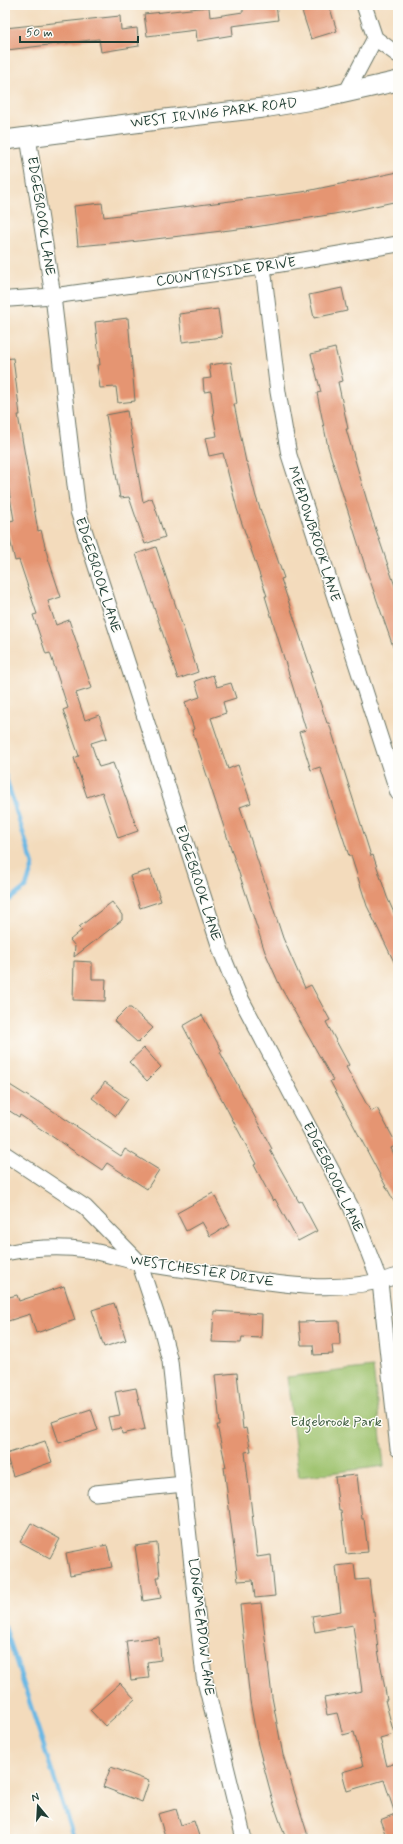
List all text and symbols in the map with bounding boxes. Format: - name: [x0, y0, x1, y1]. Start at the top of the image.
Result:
- scale bar: [20, 18, 138, 44]
- text: 50 m: [26, 25, 53, 41]
- street label: WEST IRVING PARK ROAD: [130, 94, 298, 132]
- street label: EDGEBROOK LANE: [23, 155, 59, 277]
- street label: COUNTRYSIDE DRIVE: [155, 253, 297, 291]
- street label: MEADOWBROOK LANE: [284, 464, 344, 604]
- street label: EDGEBROOK LANE: [71, 515, 125, 635]
- street label: EDGEBROOK LANE: [171, 823, 225, 943]
- street label: EDGEBROOK LANE: [299, 1119, 367, 1235]
- street label: WESTCHESTER DRIVE: [129, 1251, 275, 1291]
- park label: Edgebrook Park: [290, 1413, 382, 1433]
- street label: LONGMEADOW LANE: [184, 1557, 218, 1697]
- north arrow: [18, 1786, 58, 1826]
- text: N: [30, 1790, 41, 1805]

